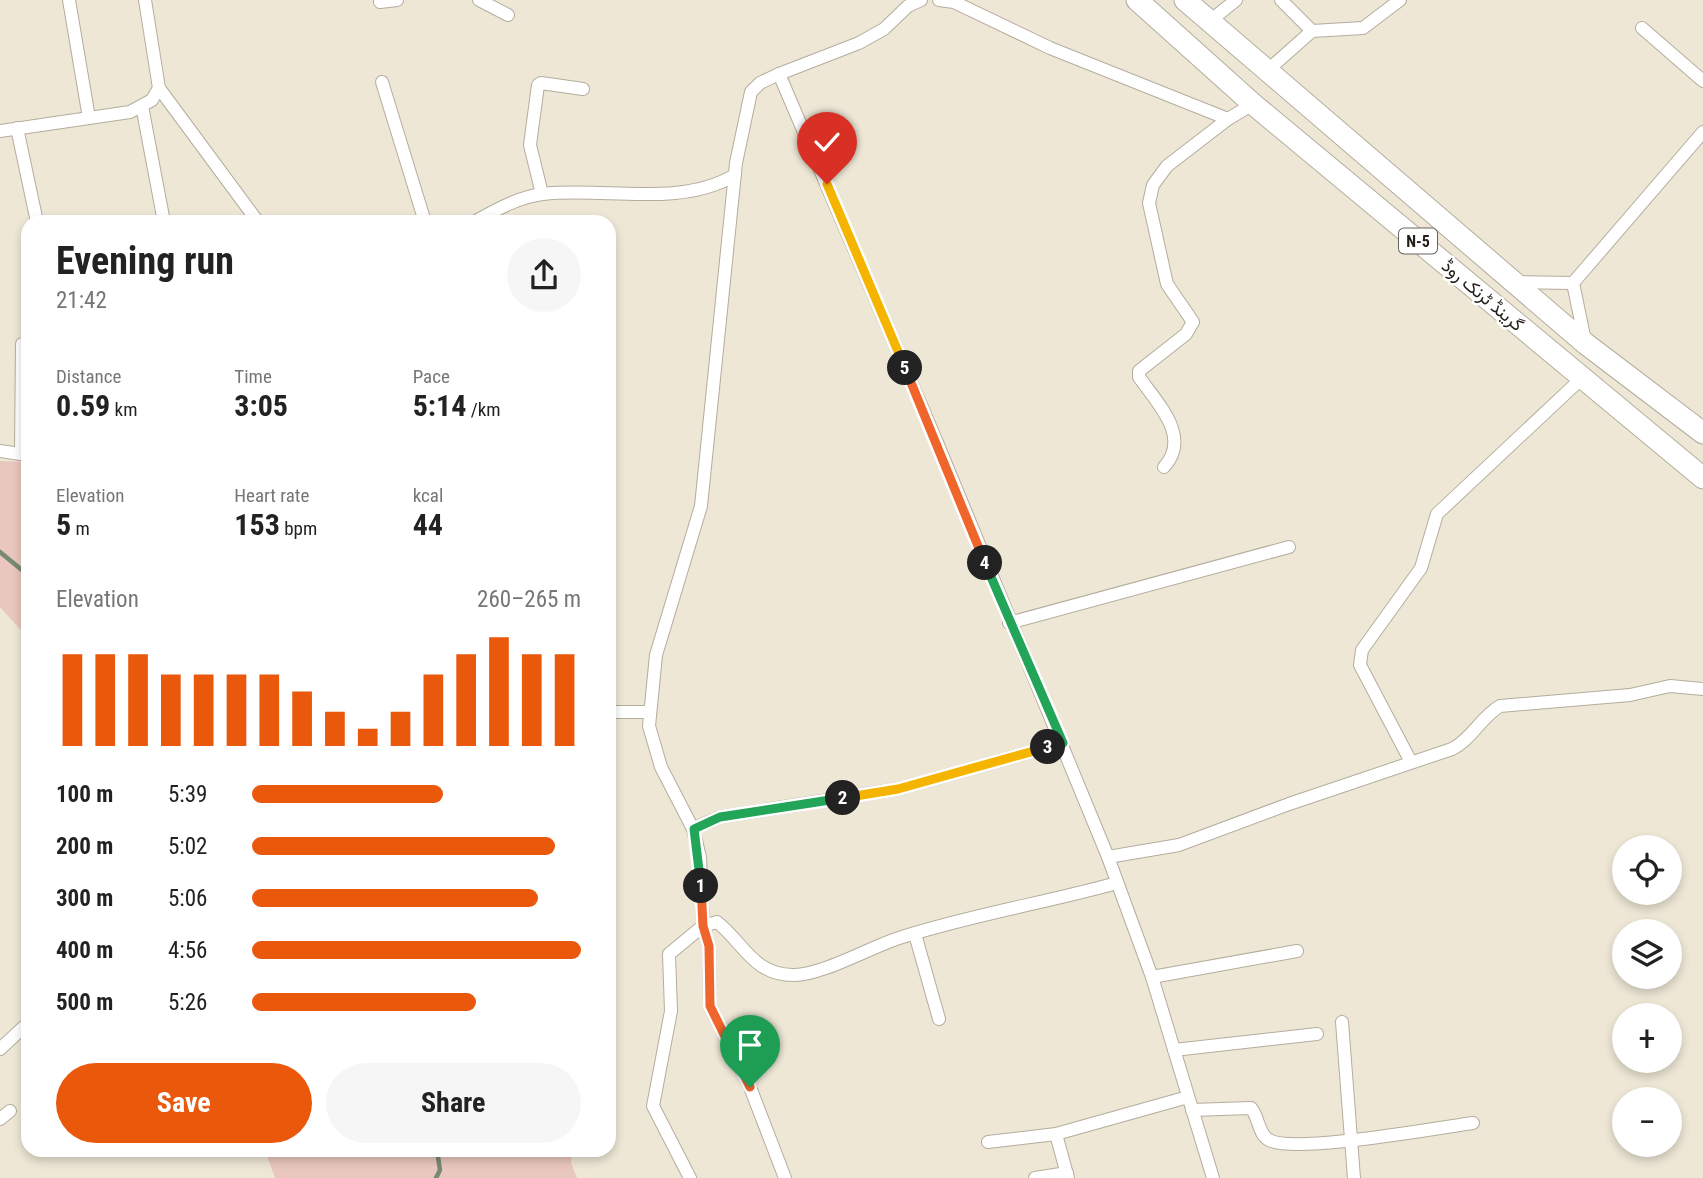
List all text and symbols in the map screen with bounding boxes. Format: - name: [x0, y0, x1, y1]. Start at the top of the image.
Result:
- pin: [797, 112, 857, 184]
- icon: check: [808, 123, 846, 161]
- road number: N-5: [1399, 229, 1437, 254]
- button: share: [507, 238, 581, 312]
- text: Evening run: [56, 239, 234, 283]
- street label: گرینڈ ٹرنک روڈ: [1437, 255, 1528, 336]
- text: 21:42: [56, 287, 107, 314]
- pin: 5: [888, 350, 922, 386]
- text: 5: [900, 356, 909, 379]
- text: Distance: [56, 365, 121, 388]
- text: Time: [234, 365, 272, 388]
- text: Pace: [413, 365, 450, 388]
- text: 0.59: [56, 388, 110, 423]
- text: 3:05: [234, 388, 288, 423]
- text: 5:14: [413, 388, 466, 423]
- text: km: [110, 398, 137, 421]
- text: /km: [466, 398, 501, 421]
- text: Elevation: [56, 484, 124, 507]
- text: Heart rate: [234, 484, 309, 507]
- text: kcal: [413, 484, 443, 507]
- text: 5: [56, 507, 71, 542]
- text: 153: [234, 507, 280, 542]
- text: 44: [413, 507, 443, 542]
- text: m: [71, 517, 90, 540]
- text: bpm: [280, 517, 317, 540]
- pin: 4: [968, 546, 1002, 580]
- text: 4: [980, 551, 989, 574]
- text: Elevation: [56, 586, 139, 613]
- text: 260–265 m: [477, 586, 581, 613]
- pin: 3: [1030, 730, 1066, 764]
- text: 3: [1043, 735, 1052, 758]
- pin: 2: [826, 780, 860, 816]
- text: 100 m: [56, 781, 113, 808]
- text: 5:39: [168, 781, 207, 808]
- text: 2: [838, 786, 847, 809]
- text: 200 m: [56, 833, 113, 860]
- text: 5:02: [168, 833, 207, 860]
- map controls: [1612, 835, 1682, 1157]
- button: locate: [1612, 835, 1682, 905]
- pin: 1: [684, 868, 718, 903]
- text: 1: [696, 874, 705, 897]
- text: 300 m: [56, 885, 113, 912]
- text: 5:06: [168, 885, 207, 912]
- button: layers: [1612, 919, 1682, 989]
- text: 400 m: [56, 937, 113, 964]
- text: 4:56: [168, 937, 207, 964]
- text: 500 m: [56, 989, 113, 1016]
- text: 5:26: [168, 989, 207, 1016]
- button: +: [1612, 1003, 1682, 1073]
- pin: [720, 1015, 780, 1087]
- icon: arrive: [731, 1026, 769, 1064]
- button: Save: [56, 1063, 312, 1143]
- button: Share: [326, 1063, 581, 1143]
- button: −: [1612, 1087, 1682, 1157]

